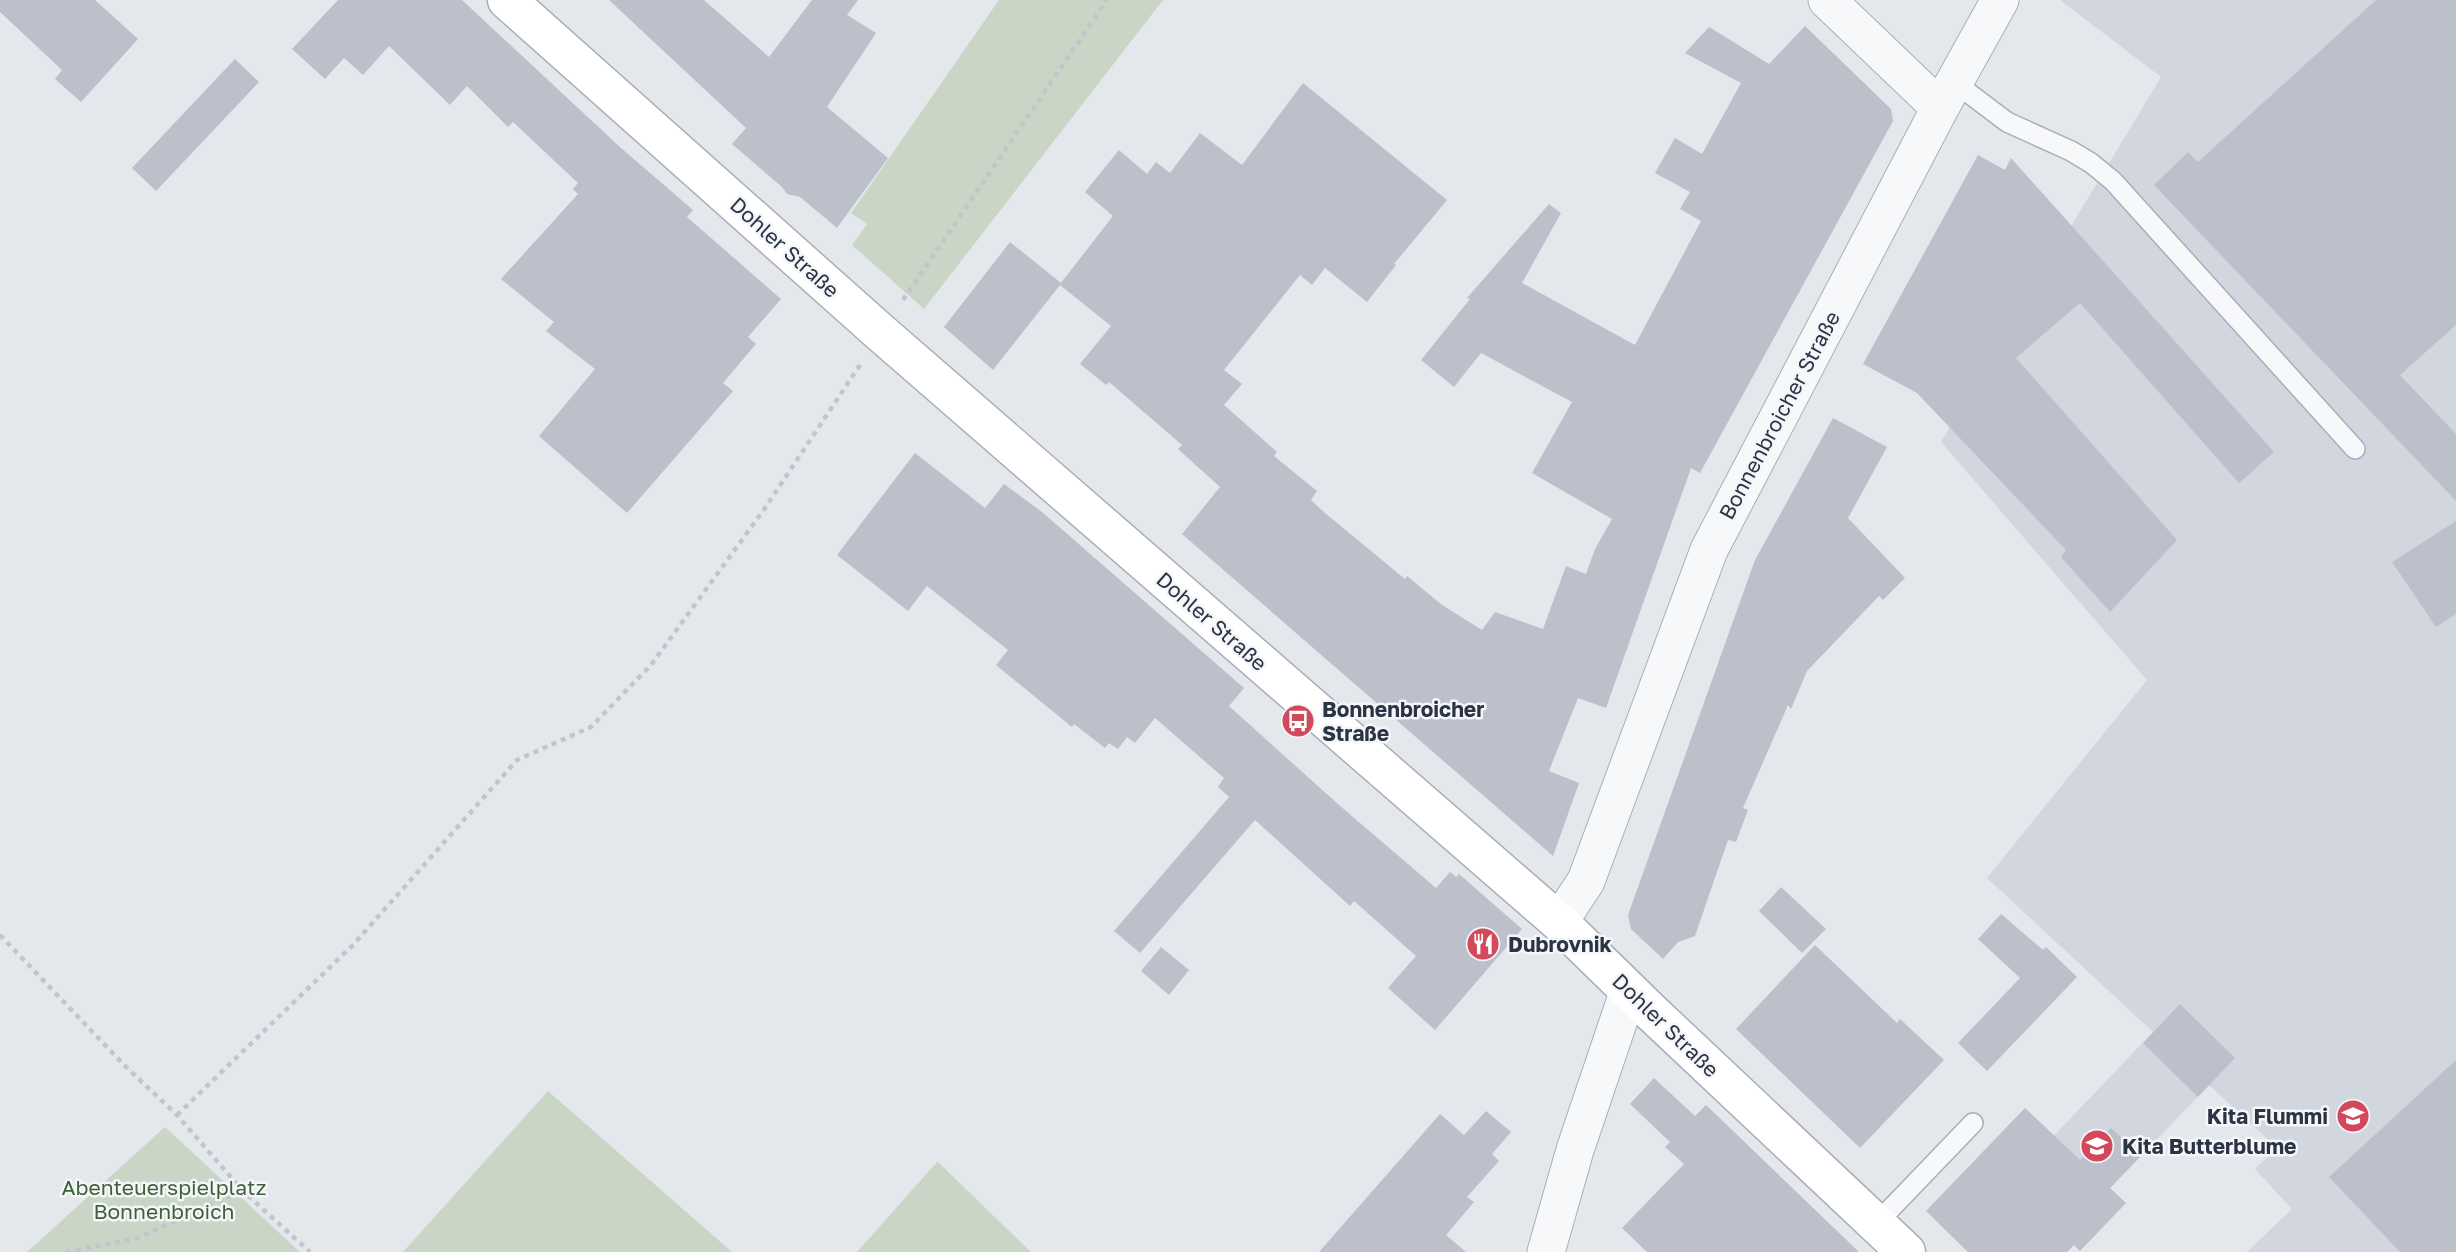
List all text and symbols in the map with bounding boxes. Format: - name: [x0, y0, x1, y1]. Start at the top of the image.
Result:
- street label: Dohler Straße: [725, 191, 845, 303]
- street label: Bonnenbroicher Straße: [1713, 306, 1845, 524]
- street label: Dohler Straße: [1151, 566, 1273, 676]
- place label: Bonnenbroicher Straße: [1322, 696, 1484, 746]
- bus stop icon: Bonnenbroicher Straße: [1279, 702, 1317, 740]
- restaurant icon: Dubrovnik: [1464, 925, 1502, 963]
- place label: Dubrovnik: [1508, 931, 1612, 957]
- street label: Dohler Straße: [1607, 968, 1725, 1082]
- school or university icon: Kita Flummi: [2334, 1097, 2372, 1135]
- place label: Kita Flummi: [2207, 1103, 2328, 1129]
- school or university icon: Kita Butterblume: [2078, 1127, 2116, 1165]
- place label: Kita Butterblume: [2122, 1133, 2297, 1159]
- park label: Abenteuerspielplatz Bonnenbroich: [62, 1174, 266, 1224]

